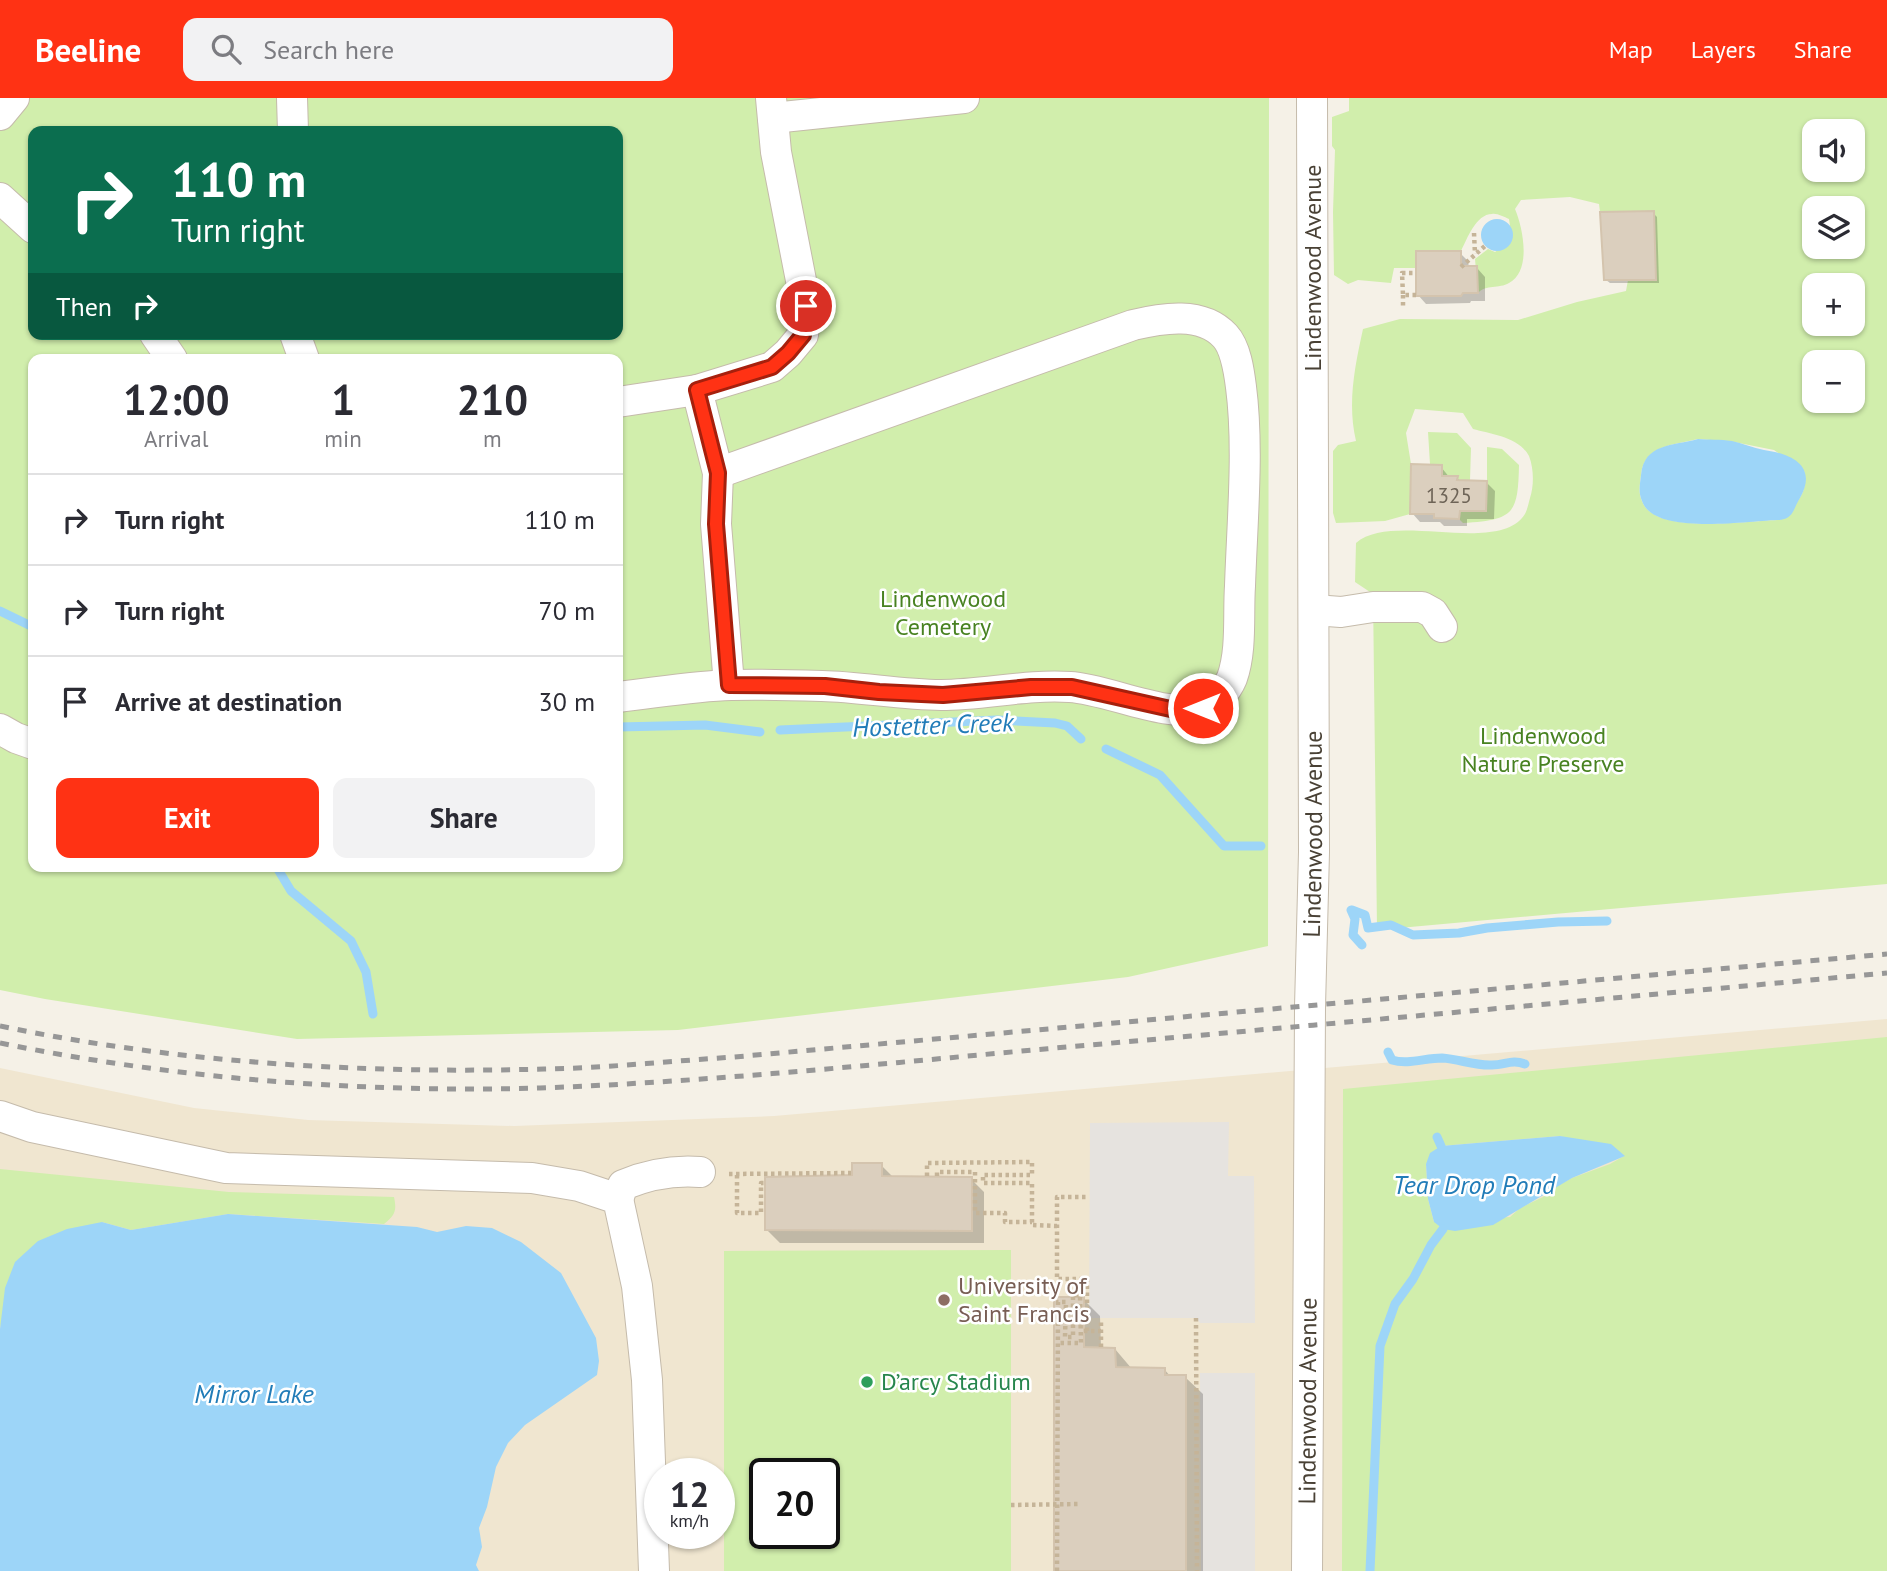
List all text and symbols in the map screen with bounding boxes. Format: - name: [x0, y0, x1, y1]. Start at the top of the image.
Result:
- search box: [183, 18, 673, 81]
- text: Beeline: [35, 28, 141, 71]
- icon: search: [207, 30, 245, 68]
- text: Search here: [263, 33, 394, 66]
- text: Map: [1609, 34, 1653, 65]
- text: Layers: [1691, 34, 1756, 65]
- text: Share: [1794, 34, 1852, 65]
- map controls: [1802, 119, 1865, 413]
- button: sound: [1802, 119, 1865, 182]
- text: 110 m: [171, 147, 306, 211]
- icon: right: [56, 154, 147, 245]
- street label: Lindenwood Avenue: [1297, 165, 1328, 371]
- button: layers: [1802, 196, 1865, 259]
- text: Turn right: [171, 209, 305, 251]
- button: +: [1802, 273, 1865, 336]
- pin: [776, 276, 836, 336]
- icon: right: [126, 287, 164, 325]
- icon: arrive: [787, 287, 825, 325]
- text: Then: [56, 290, 112, 323]
- button: −: [1802, 350, 1865, 413]
- text: 12:00: [123, 372, 229, 427]
- text: 1: [331, 372, 355, 427]
- text: 210: [457, 372, 528, 427]
- text: Arrival: [144, 424, 208, 453]
- text: min: [324, 424, 362, 453]
- text: m: [483, 424, 502, 453]
- house number: 1325: [1426, 482, 1472, 509]
- icon: right: [56, 501, 94, 539]
- text: Turn right: [115, 503, 224, 536]
- text: 110 m: [524, 503, 595, 536]
- park label: Lindenwood Cemetery: [880, 583, 1006, 642]
- icon: right: [56, 592, 94, 630]
- text: Turn right: [115, 594, 224, 627]
- text: 70 m: [539, 594, 595, 627]
- position arrow: [1166, 671, 1240, 745]
- icon: arrive: [56, 683, 94, 721]
- text: Arrive at destination: [115, 685, 342, 718]
- text: 30 m: [539, 685, 595, 718]
- water label: Hostetter Creek: [852, 705, 1016, 744]
- park label: Lindenwood Nature Preserve: [1462, 720, 1624, 779]
- street label: Lindenwood Avenue: [1296, 731, 1329, 938]
- button: Exit: [56, 778, 319, 858]
- button: Share: [333, 778, 595, 858]
- water label: Tear Drop Pond: [1393, 1168, 1556, 1201]
- place label: University of Saint Francis: [958, 1270, 1090, 1329]
- marker: University of Saint Francis: [936, 1292, 952, 1308]
- street label: Lindenwood Avenue: [1291, 1297, 1323, 1505]
- place label: D’arcy Stadium: [881, 1366, 1031, 1397]
- marker: D’arcy Stadium: [859, 1374, 875, 1390]
- water label: Mirror Lake: [194, 1377, 314, 1410]
- speed limit sign: 20: [749, 1458, 840, 1549]
- text: 12: [670, 1471, 709, 1517]
- text: km/h: [670, 1509, 709, 1532]

